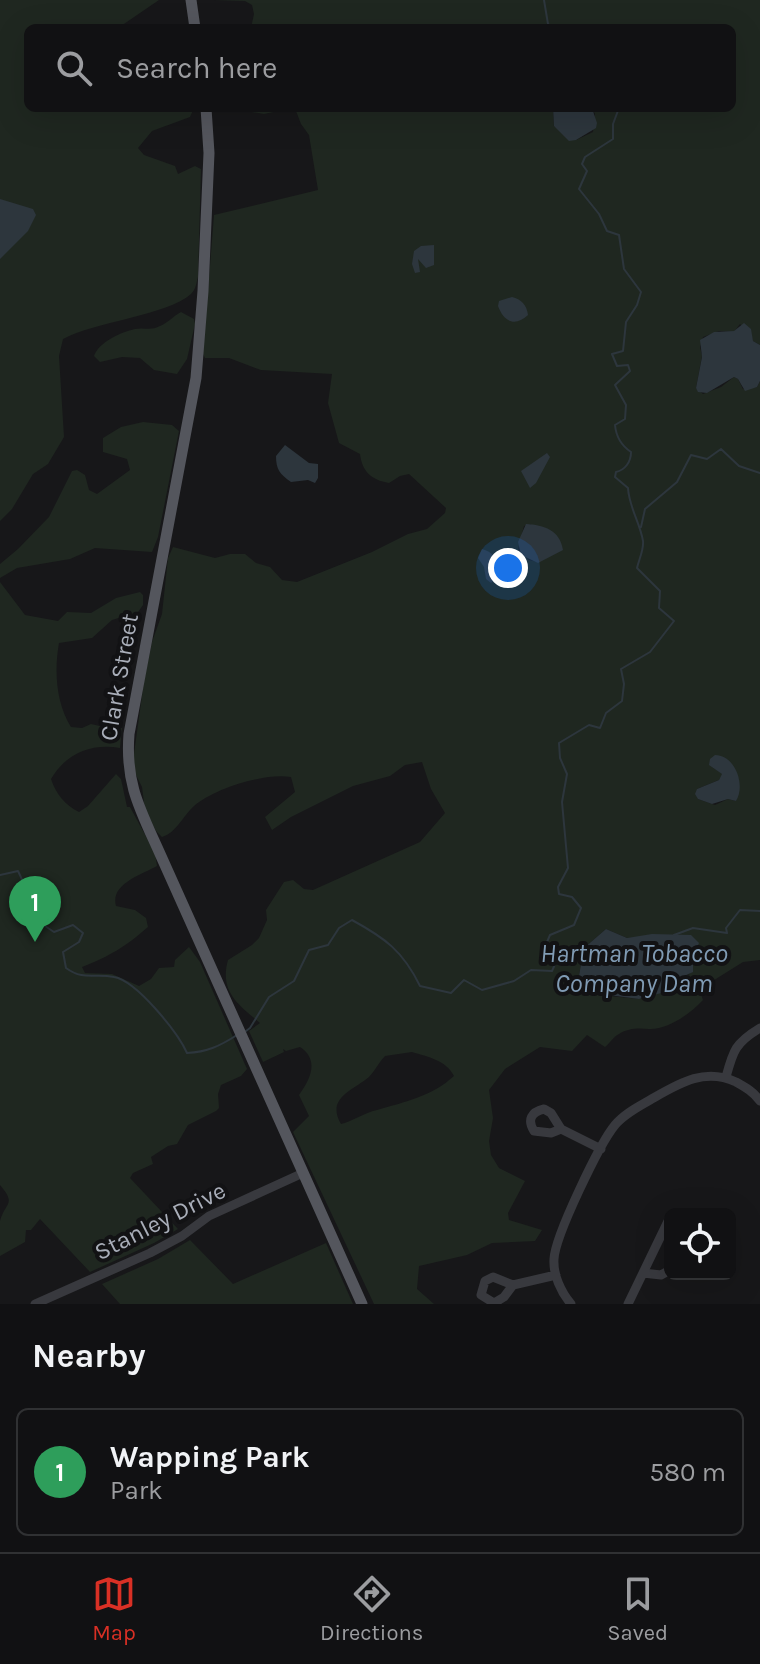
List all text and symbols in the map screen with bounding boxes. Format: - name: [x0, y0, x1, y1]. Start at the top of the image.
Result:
- search box: [24, 24, 736, 112]
- icon: search: [52, 46, 96, 90]
- text: Search here: [116, 50, 277, 86]
- your location: [488, 548, 528, 588]
- street label: Clark Street: [94, 611, 144, 743]
- pin: 1: [9, 876, 61, 942]
- water label: Hartman Tobacco Company Dam: [540, 938, 728, 999]
- street label: Stanley Drive: [90, 1176, 230, 1266]
- map controls: [664, 1208, 736, 1280]
- button: locate: [664, 1208, 736, 1280]
- text: Nearby: [32, 1336, 146, 1376]
- text: Wapping Park: [110, 1439, 309, 1475]
- text: 1: [55, 1457, 65, 1488]
- text: 580 m: [649, 1457, 726, 1488]
- text: Park: [110, 1475, 163, 1506]
- tab: Map: [92, 1572, 136, 1646]
- tab: Directions: [320, 1572, 423, 1646]
- tab: Saved: [607, 1572, 668, 1646]

